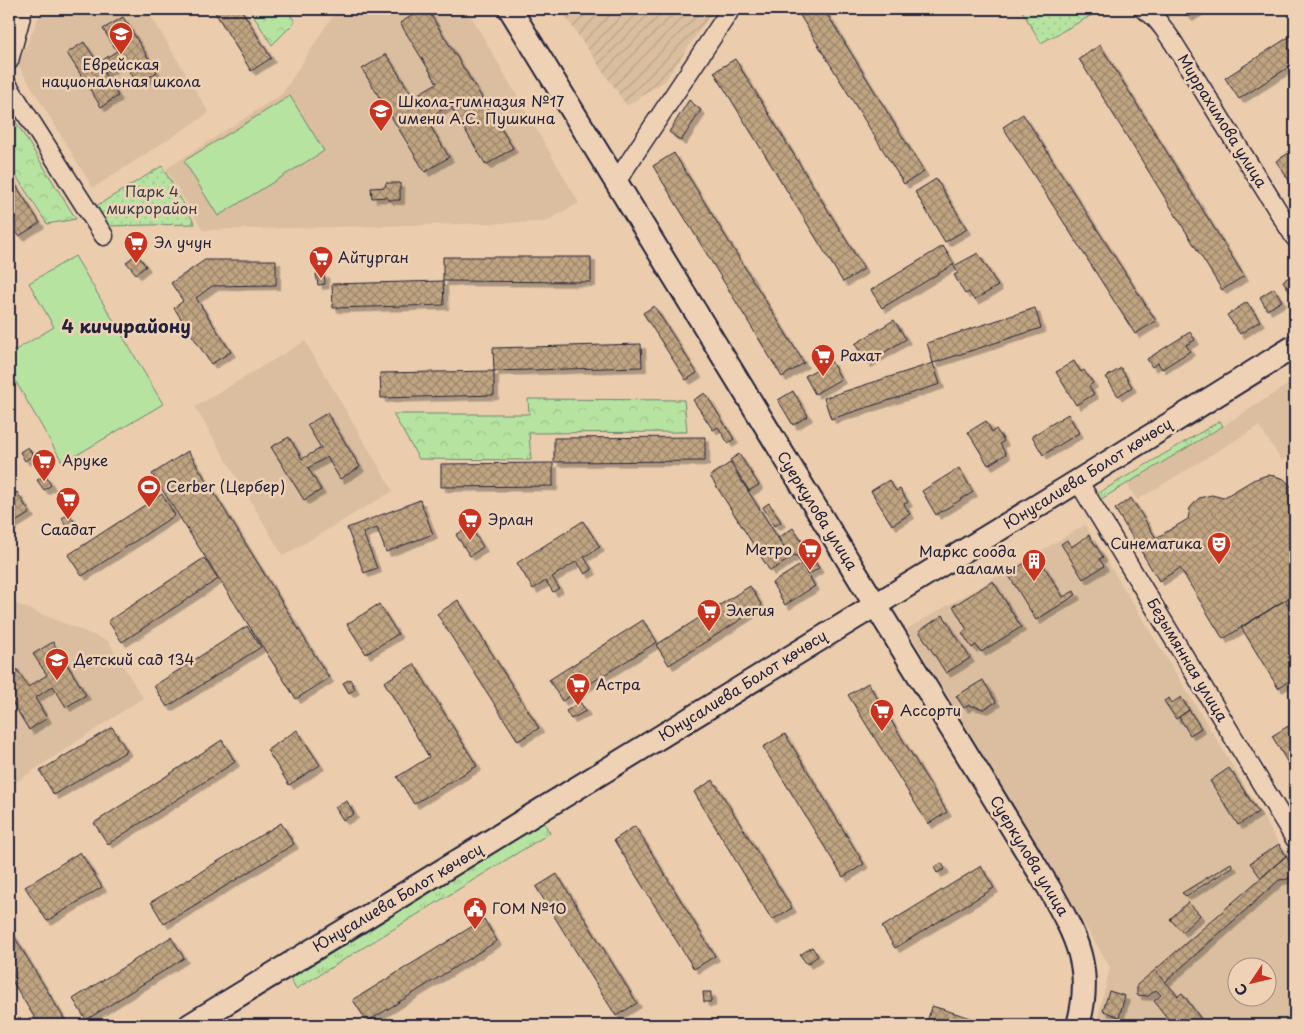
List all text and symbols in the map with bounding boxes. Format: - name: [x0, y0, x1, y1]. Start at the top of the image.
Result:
- school or university icon: Еврейская национальная школа: [108, 21, 134, 55]
- street label: Миррахимова улица: [1173, 49, 1274, 192]
- place label: Еврейская национальная школа: [41, 52, 201, 92]
- place label: Школа-гимназия №17 имени А.С. Пушкина: [398, 89, 564, 129]
- school or university icon: Школа-гимназия №17 имени А.С. Пушкина: [368, 98, 394, 132]
- park label: Парк 4 микрорайон: [106, 179, 198, 219]
- supermarket icon: Эл учун: [123, 230, 149, 264]
- place label: Эл учун: [154, 230, 212, 253]
- supermarket icon: Айтурган: [308, 245, 334, 279]
- place label: Айтурган: [338, 245, 409, 268]
- district label: 4 кичирайону: [61, 312, 191, 339]
- supermarket icon: Рахат: [810, 343, 836, 377]
- place label: Рахат: [840, 343, 882, 366]
- street label: Юнусалиева Болот көчөсү: [999, 411, 1176, 534]
- street label: Суеркулова улица: [772, 446, 865, 575]
- supermarket icon: Аруке: [31, 448, 57, 482]
- place label: Аруке: [62, 448, 108, 471]
- sports icon: Cerber (Цербер): [136, 474, 162, 508]
- place label: Cerber (Цербер): [166, 474, 285, 497]
- supermarket icon: Саадат: [55, 486, 81, 520]
- supermarket icon: Эрлан: [457, 507, 483, 541]
- place label: Эрлан: [488, 507, 534, 530]
- place label: Саадат: [41, 517, 96, 540]
- place label: Синематика: [1110, 531, 1203, 554]
- theatre icon: Синематика: [1206, 531, 1232, 565]
- place label: Метро: [745, 537, 792, 560]
- supermarket icon: Метро: [797, 537, 823, 571]
- place label: Маркс соода ааламы: [919, 539, 1017, 579]
- building icon: Маркс соода ааламы: [1021, 548, 1047, 582]
- street label: Безымянная улица: [1142, 593, 1235, 726]
- supermarket icon: Элегия: [696, 598, 722, 632]
- place label: Элегия: [726, 598, 775, 621]
- street label: Юнусалиева Болот көчөсү: [654, 623, 831, 746]
- school or university icon: Детский сад 134: [44, 647, 70, 681]
- place label: Детский сад 134: [73, 647, 194, 670]
- supermarket icon: Астра: [565, 672, 591, 706]
- place label: Астра: [596, 672, 641, 695]
- supermarket icon: Ассорти: [869, 698, 895, 732]
- place label: Ассорти: [900, 698, 961, 721]
- street label: Суеркулова улица: [985, 791, 1076, 920]
- street label: Юнусалиева Болот көчөсү: [308, 837, 487, 957]
- public building icon: ГОМ №10: [462, 896, 488, 930]
- place label: ГОМ №10: [492, 896, 567, 919]
- north arrow: [1226, 956, 1276, 1006]
- text: С: [1229, 979, 1253, 1000]

